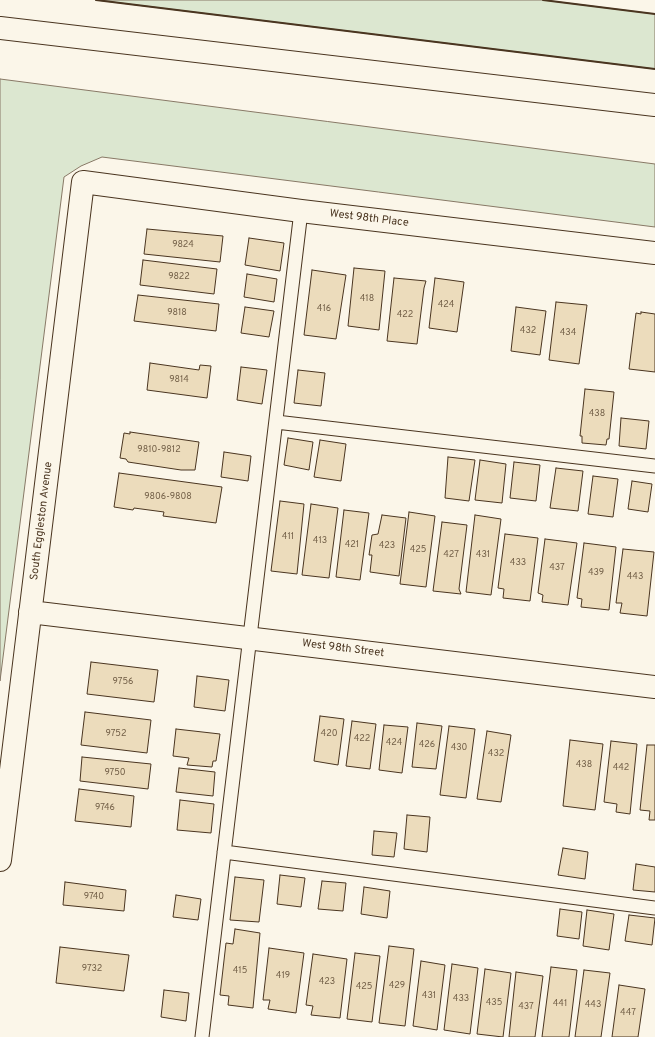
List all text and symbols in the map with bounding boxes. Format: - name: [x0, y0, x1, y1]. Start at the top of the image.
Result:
- street label: West 98th Place: [329, 208, 409, 230]
- house number: 9824: [172, 240, 194, 250]
- house number: 9822: [168, 272, 190, 282]
- house number: 418: [360, 294, 374, 304]
- house number: 424: [438, 300, 454, 310]
- house number: 416: [317, 304, 331, 314]
- house number: 9818: [167, 308, 187, 318]
- house number: 422: [397, 310, 413, 320]
- house number: 432: [520, 326, 536, 336]
- house number: 434: [560, 328, 576, 338]
- house number: 9814: [169, 375, 189, 385]
- house number: 438: [589, 409, 605, 419]
- house number: 9810-9812: [137, 445, 181, 455]
- street label: South Eggleston Avenue: [28, 461, 56, 581]
- house number: 9806-9808: [144, 492, 192, 502]
- house number: 411: [282, 532, 294, 542]
- house number: 413: [313, 536, 327, 546]
- house number: 421: [345, 540, 359, 550]
- house number: 423: [379, 541, 395, 551]
- house number: 425: [410, 545, 426, 555]
- house number: 427: [443, 550, 459, 560]
- house number: 431: [476, 550, 490, 560]
- house number: 433: [510, 558, 526, 568]
- house number: 437: [549, 563, 565, 573]
- house number: 439: [588, 568, 604, 578]
- house number: 443: [627, 572, 643, 582]
- street label: West 98th Street: [301, 637, 385, 661]
- house number: 9756: [113, 677, 133, 687]
- house number: 9752: [106, 729, 126, 739]
- house number: 420: [321, 729, 337, 739]
- house number: 422: [354, 734, 370, 744]
- house number: 424: [386, 738, 402, 748]
- house number: 426: [419, 740, 435, 750]
- house number: 430: [451, 743, 467, 753]
- house number: 432: [488, 749, 504, 759]
- house number: 438: [576, 760, 592, 770]
- house number: 442: [613, 763, 629, 773]
- house number: 9750: [104, 768, 126, 778]
- house number: 9746: [95, 803, 115, 813]
- house number: 9740: [84, 892, 104, 902]
- house number: 9732: [82, 964, 102, 974]
- house number: 415: [233, 966, 247, 976]
- house number: 419: [276, 971, 290, 981]
- house number: 423: [319, 977, 335, 987]
- house number: 429: [389, 981, 405, 991]
- house number: 425: [356, 982, 372, 992]
- house number: 431: [422, 991, 436, 1001]
- house number: 433: [453, 994, 469, 1004]
- house number: 435: [486, 998, 502, 1008]
- house number: 441: [553, 999, 567, 1009]
- house number: 443: [585, 1000, 601, 1010]
- house number: 437: [518, 1002, 534, 1012]
- house number: 447: [620, 1008, 636, 1018]

